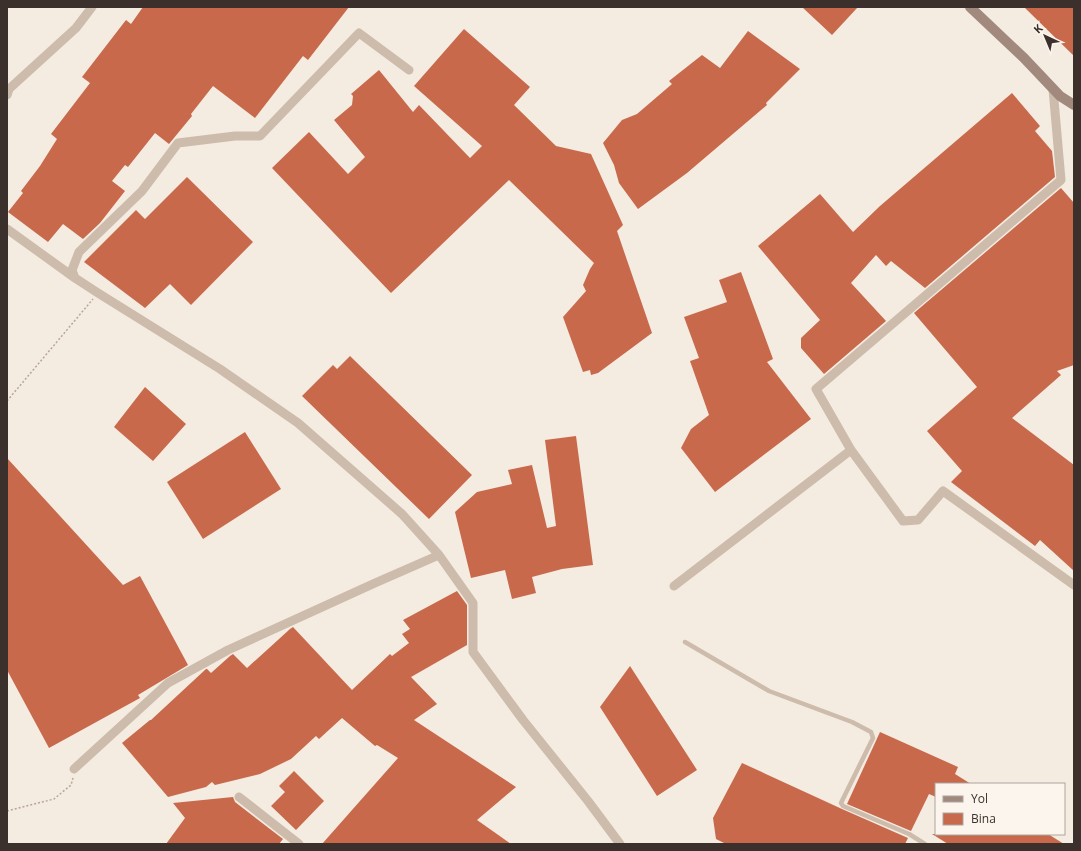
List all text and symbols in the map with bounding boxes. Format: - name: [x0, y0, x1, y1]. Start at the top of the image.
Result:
- north arrow: [1025, 16, 1065, 56]
- text: K: [1030, 20, 1046, 36]
- legend: [935, 783, 1065, 835]
- text: Yol: [971, 790, 988, 807]
- text: Bina: [971, 810, 996, 827]

